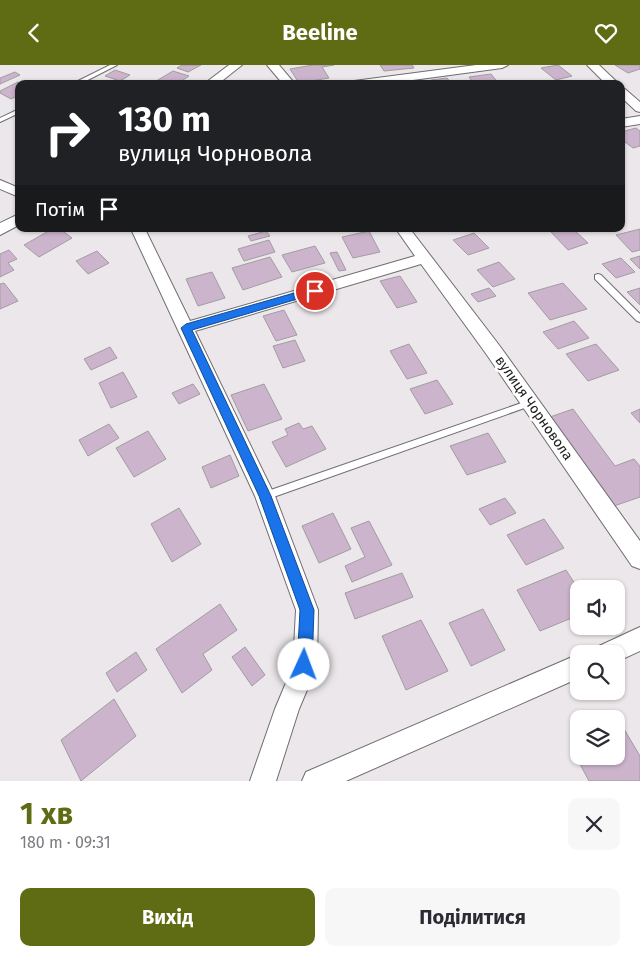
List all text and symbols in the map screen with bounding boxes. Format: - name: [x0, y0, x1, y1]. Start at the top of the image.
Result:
- icon: back: [20, 19, 48, 47]
- text: Beeline: [282, 19, 358, 46]
- icon: heart: [592, 19, 620, 47]
- text: 130 m: [118, 98, 211, 140]
- icon: right: [35, 100, 100, 165]
- text: вулиця Чорновола: [118, 140, 312, 167]
- icon: arrive: [95, 195, 123, 223]
- text: Потім: [35, 198, 85, 221]
- pin: [294, 270, 336, 312]
- icon: arrive: [301, 277, 329, 305]
- street label: вулиця Чорновола: [492, 352, 576, 464]
- map controls: [570, 580, 625, 765]
- button: sound: [570, 580, 625, 635]
- position arrow: [277, 638, 329, 690]
- button: search: [570, 645, 625, 700]
- button: layers: [570, 710, 625, 765]
- text: 1 хв: [20, 796, 73, 832]
- button: close: [568, 798, 620, 850]
- text: 180 m · 09:31: [20, 833, 111, 852]
- button: Вихід: [20, 888, 315, 946]
- button: Поділитися: [325, 888, 620, 946]

